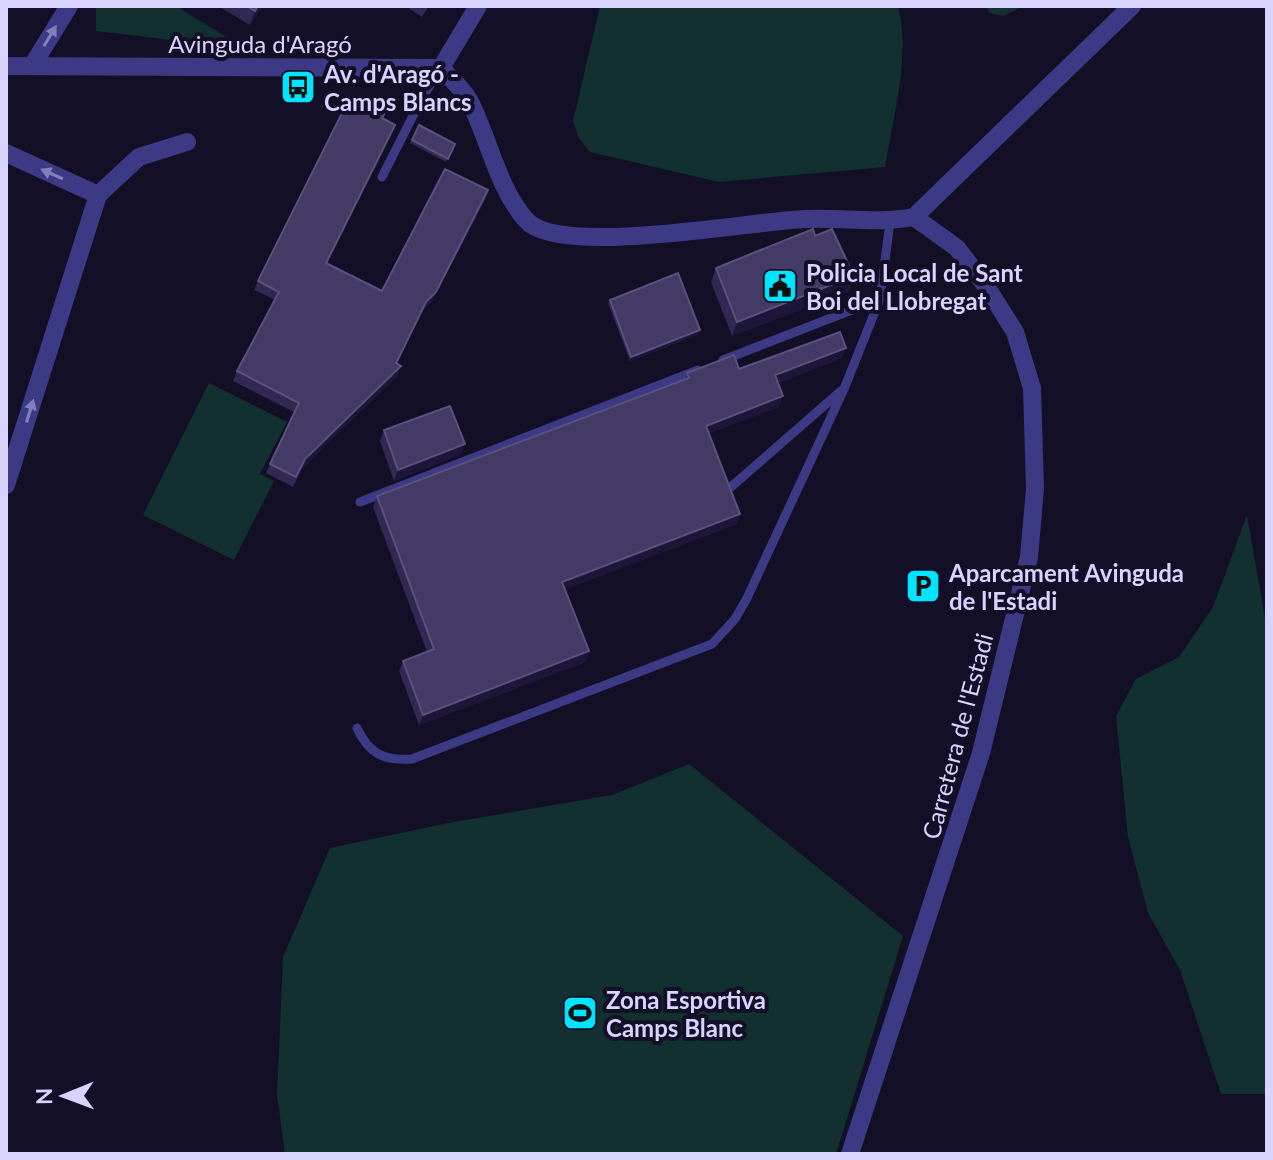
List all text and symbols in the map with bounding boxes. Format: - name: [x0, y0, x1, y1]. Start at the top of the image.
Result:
- one-way arrow: [43, 25, 57, 47]
- street label: Avinguda d'Aragó: [168, 29, 352, 58]
- place label: Av. d'Aragó - Camps Blancs: [323, 59, 472, 116]
- bus stop icon: Av. d'Aragó - Camps Blancs: [279, 68, 317, 106]
- one-way arrow: [40, 167, 64, 181]
- place label: Policia Local de Sant Boi del Llobregat: [806, 258, 1023, 315]
- public building icon: Policia Local de Sant Boi del Llobregat: [761, 267, 799, 305]
- one-way arrow: [25, 398, 37, 422]
- place label: Aparcament Avinguda de l'Estadi: [948, 558, 1184, 615]
- parking icon: Aparcament Avinguda de l'Estadi: [904, 567, 942, 605]
- street label: Carretera de l'Estadi: [916, 630, 998, 842]
- place label: Zona Esportiva Camps Blanc: [606, 985, 766, 1042]
- sports icon: Zona Esportiva Camps Blanc: [561, 994, 599, 1032]
- north arrow: [24, 1056, 104, 1136]
- text: N: [30, 1088, 57, 1105]

